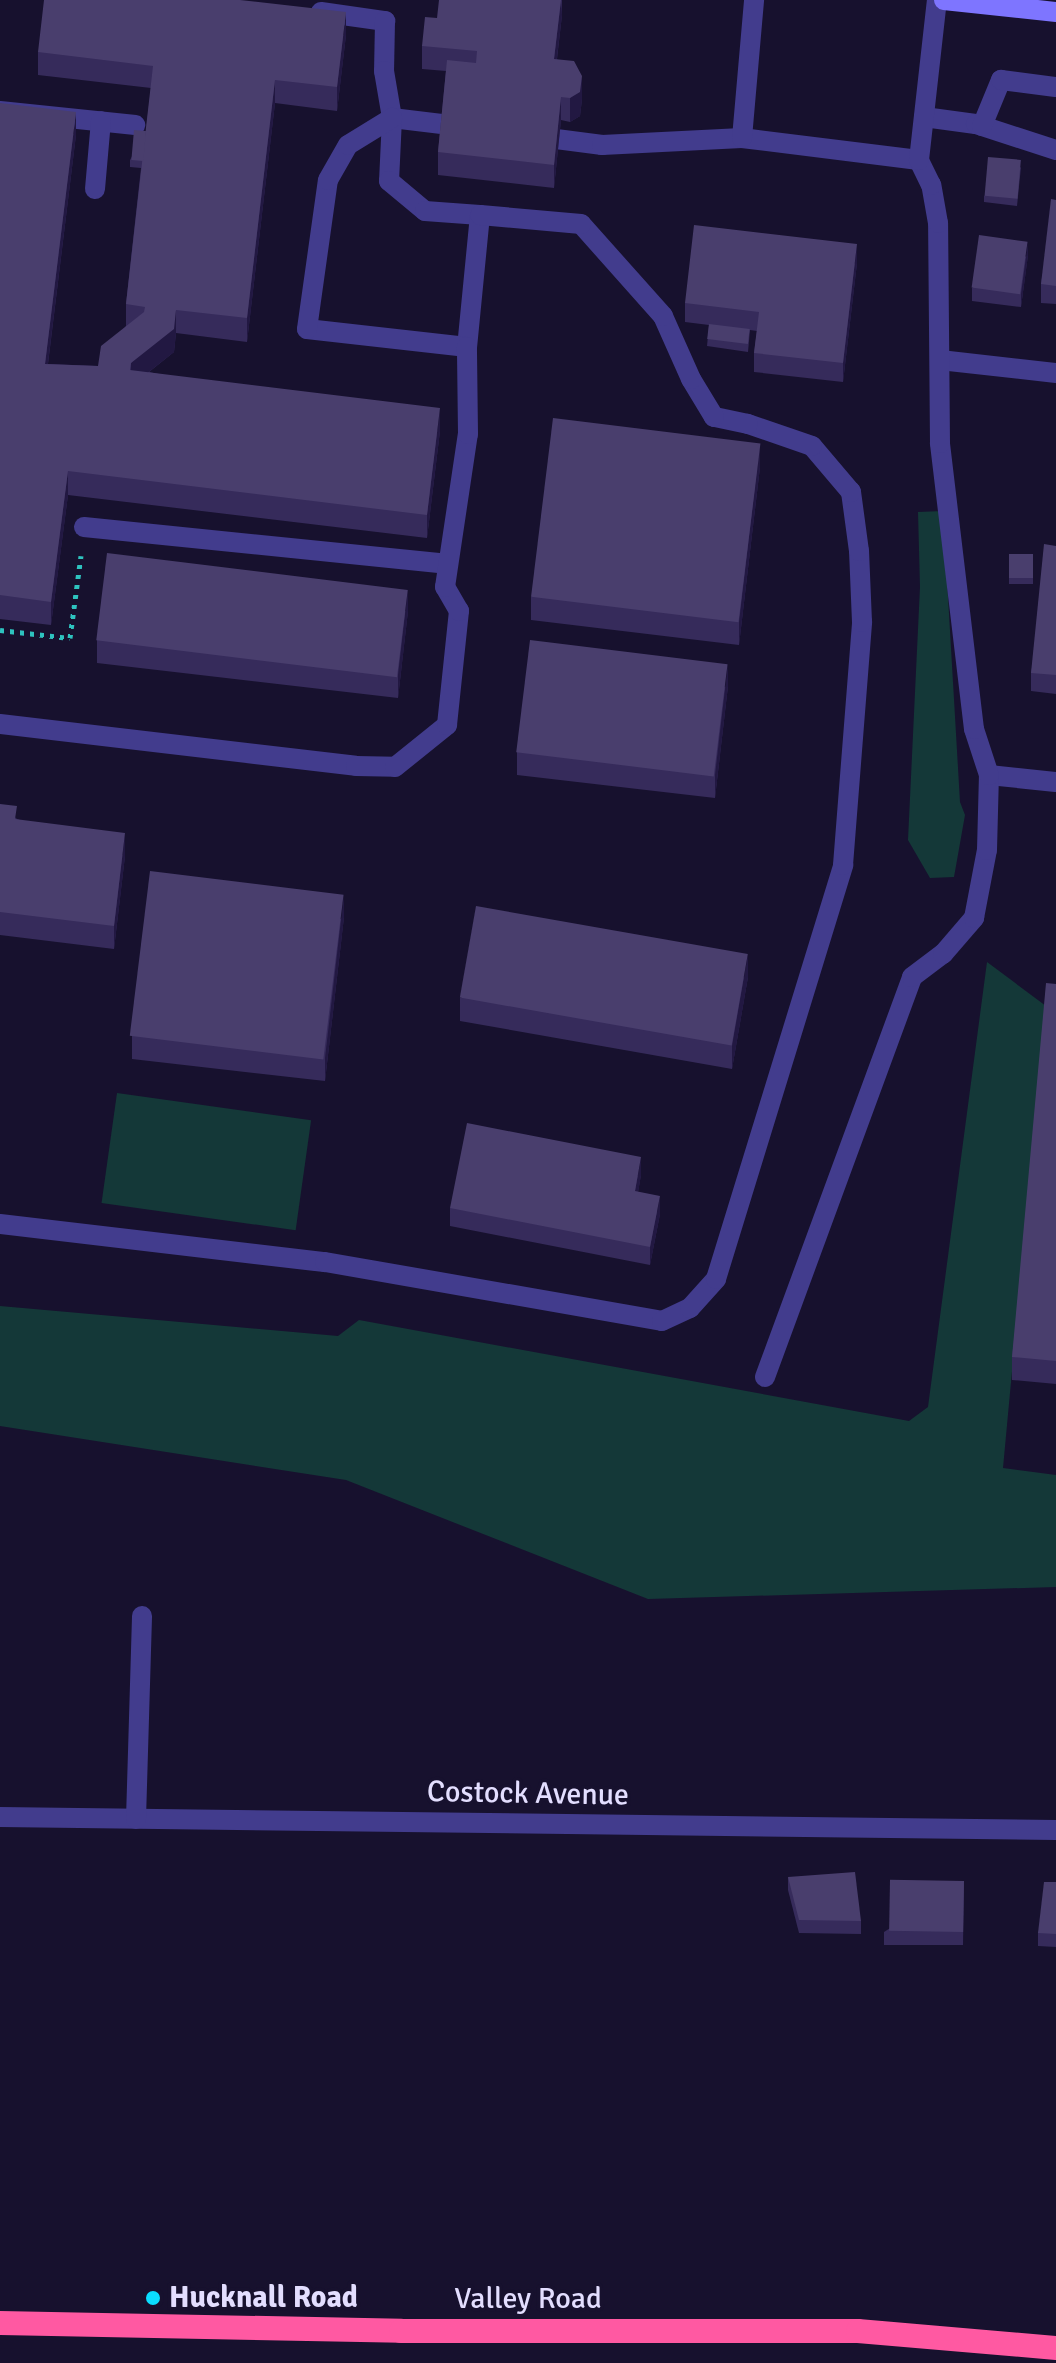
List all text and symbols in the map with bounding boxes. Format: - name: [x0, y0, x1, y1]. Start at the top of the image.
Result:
- street label: Costock Avenue: [427, 1774, 629, 1814]
- place label: Hucknall Road: [169, 2280, 358, 2316]
- street label: Valley Road: [454, 2281, 602, 2317]
- marker: Hucknall Road: [144, 2289, 162, 2307]

